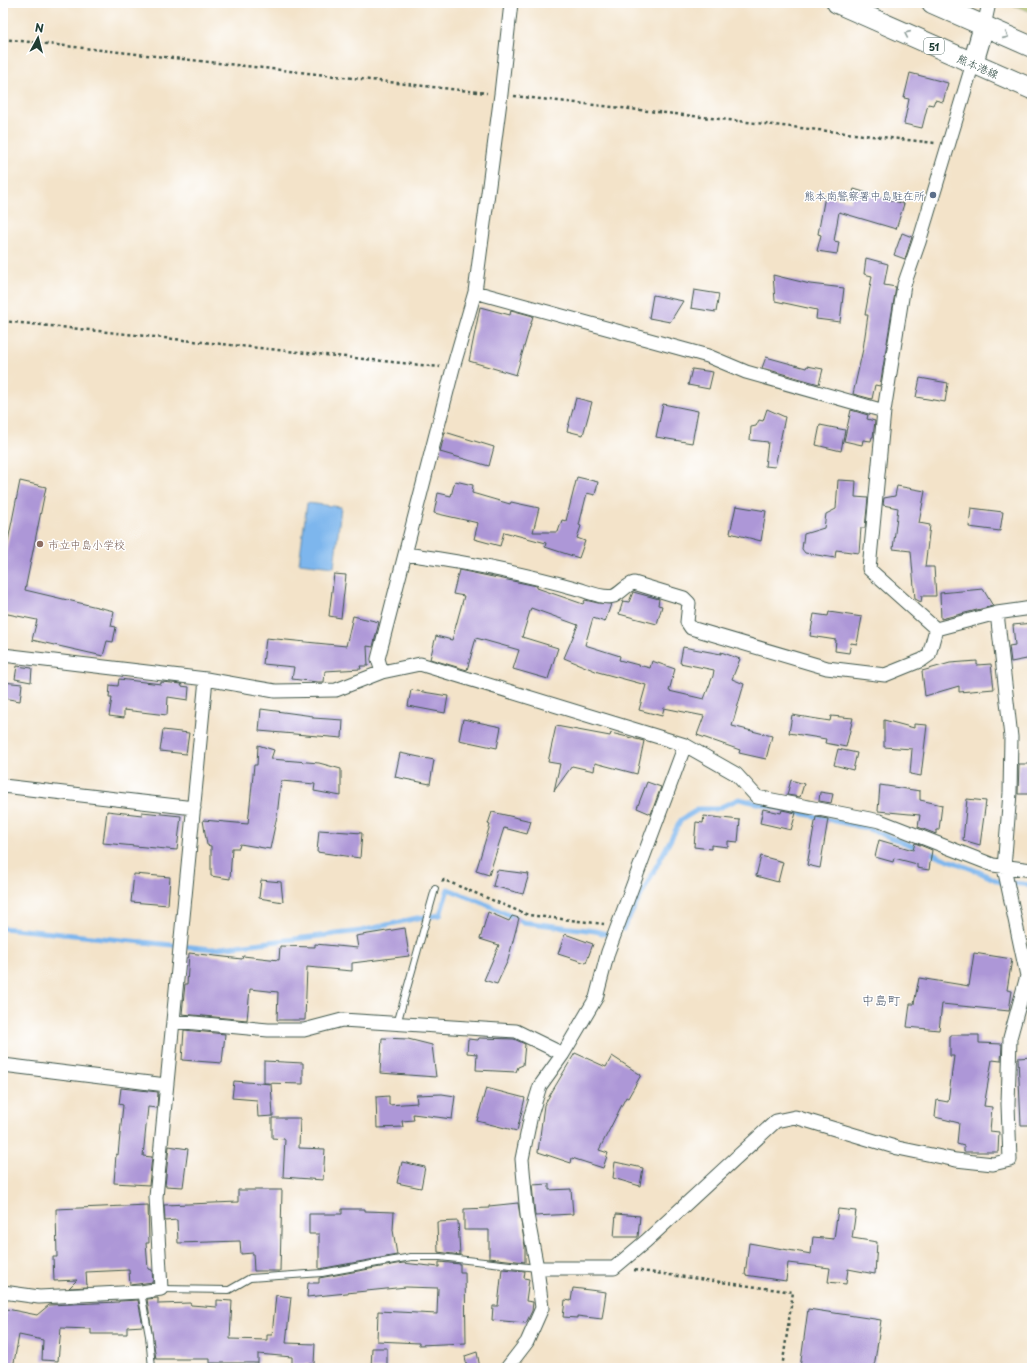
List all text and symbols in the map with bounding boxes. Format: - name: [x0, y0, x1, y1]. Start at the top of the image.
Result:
- north arrow: [18, 18, 58, 58]
- text: N: [34, 19, 45, 37]
- one-way arrow: [903, 31, 911, 39]
- one-way arrow: [1002, 31, 1010, 39]
- road number: 51: [924, 38, 944, 54]
- street label: 熊本港線: [954, 49, 1002, 83]
- place label: 熊本南警察署中島駐在所: [804, 187, 925, 204]
- marker: 熊本南警察署中島駐在所: [928, 190, 938, 200]
- place label: 市立中島小学校: [48, 536, 125, 553]
- marker: 市立中島小学校: [35, 539, 45, 549]
- district label: 中島町: [861, 990, 901, 1009]

